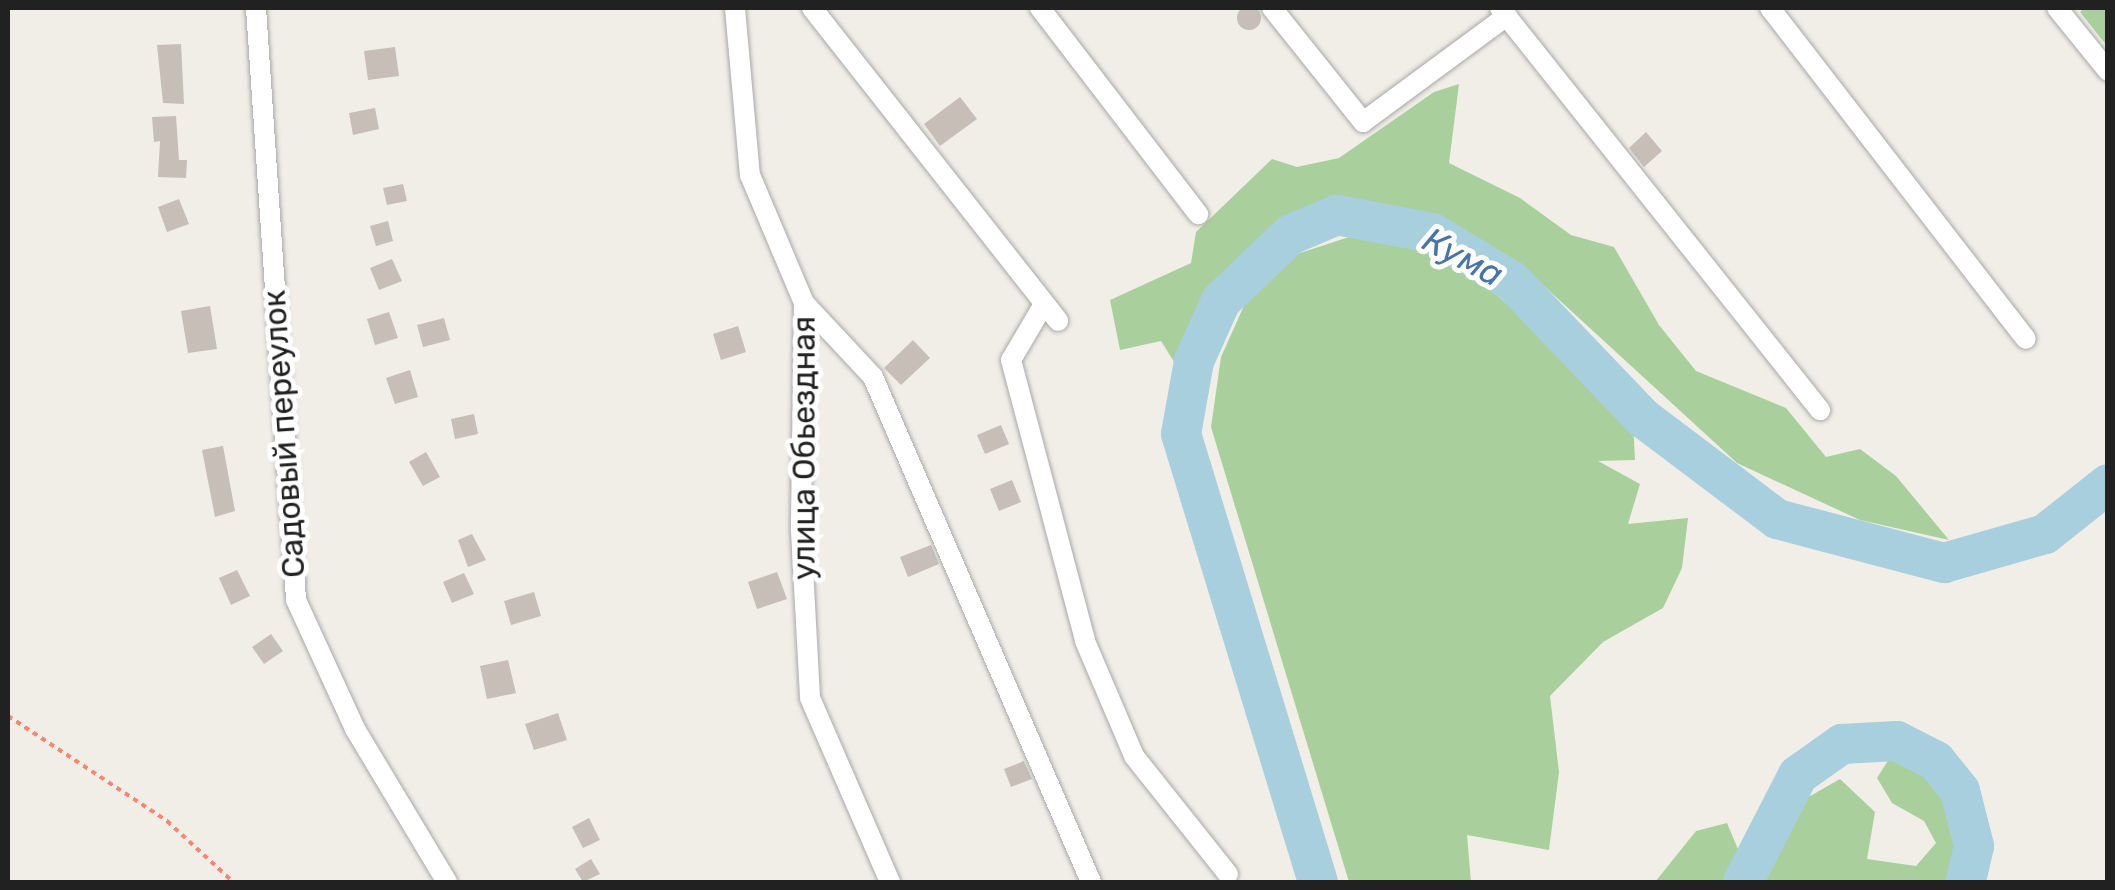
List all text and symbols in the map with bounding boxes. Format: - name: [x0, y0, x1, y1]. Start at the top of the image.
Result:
- water label: Кума: [1416, 219, 1510, 295]
- street label: Садовый переулок: [255, 289, 313, 579]
- street label: улица Обьездная: [785, 316, 823, 580]

